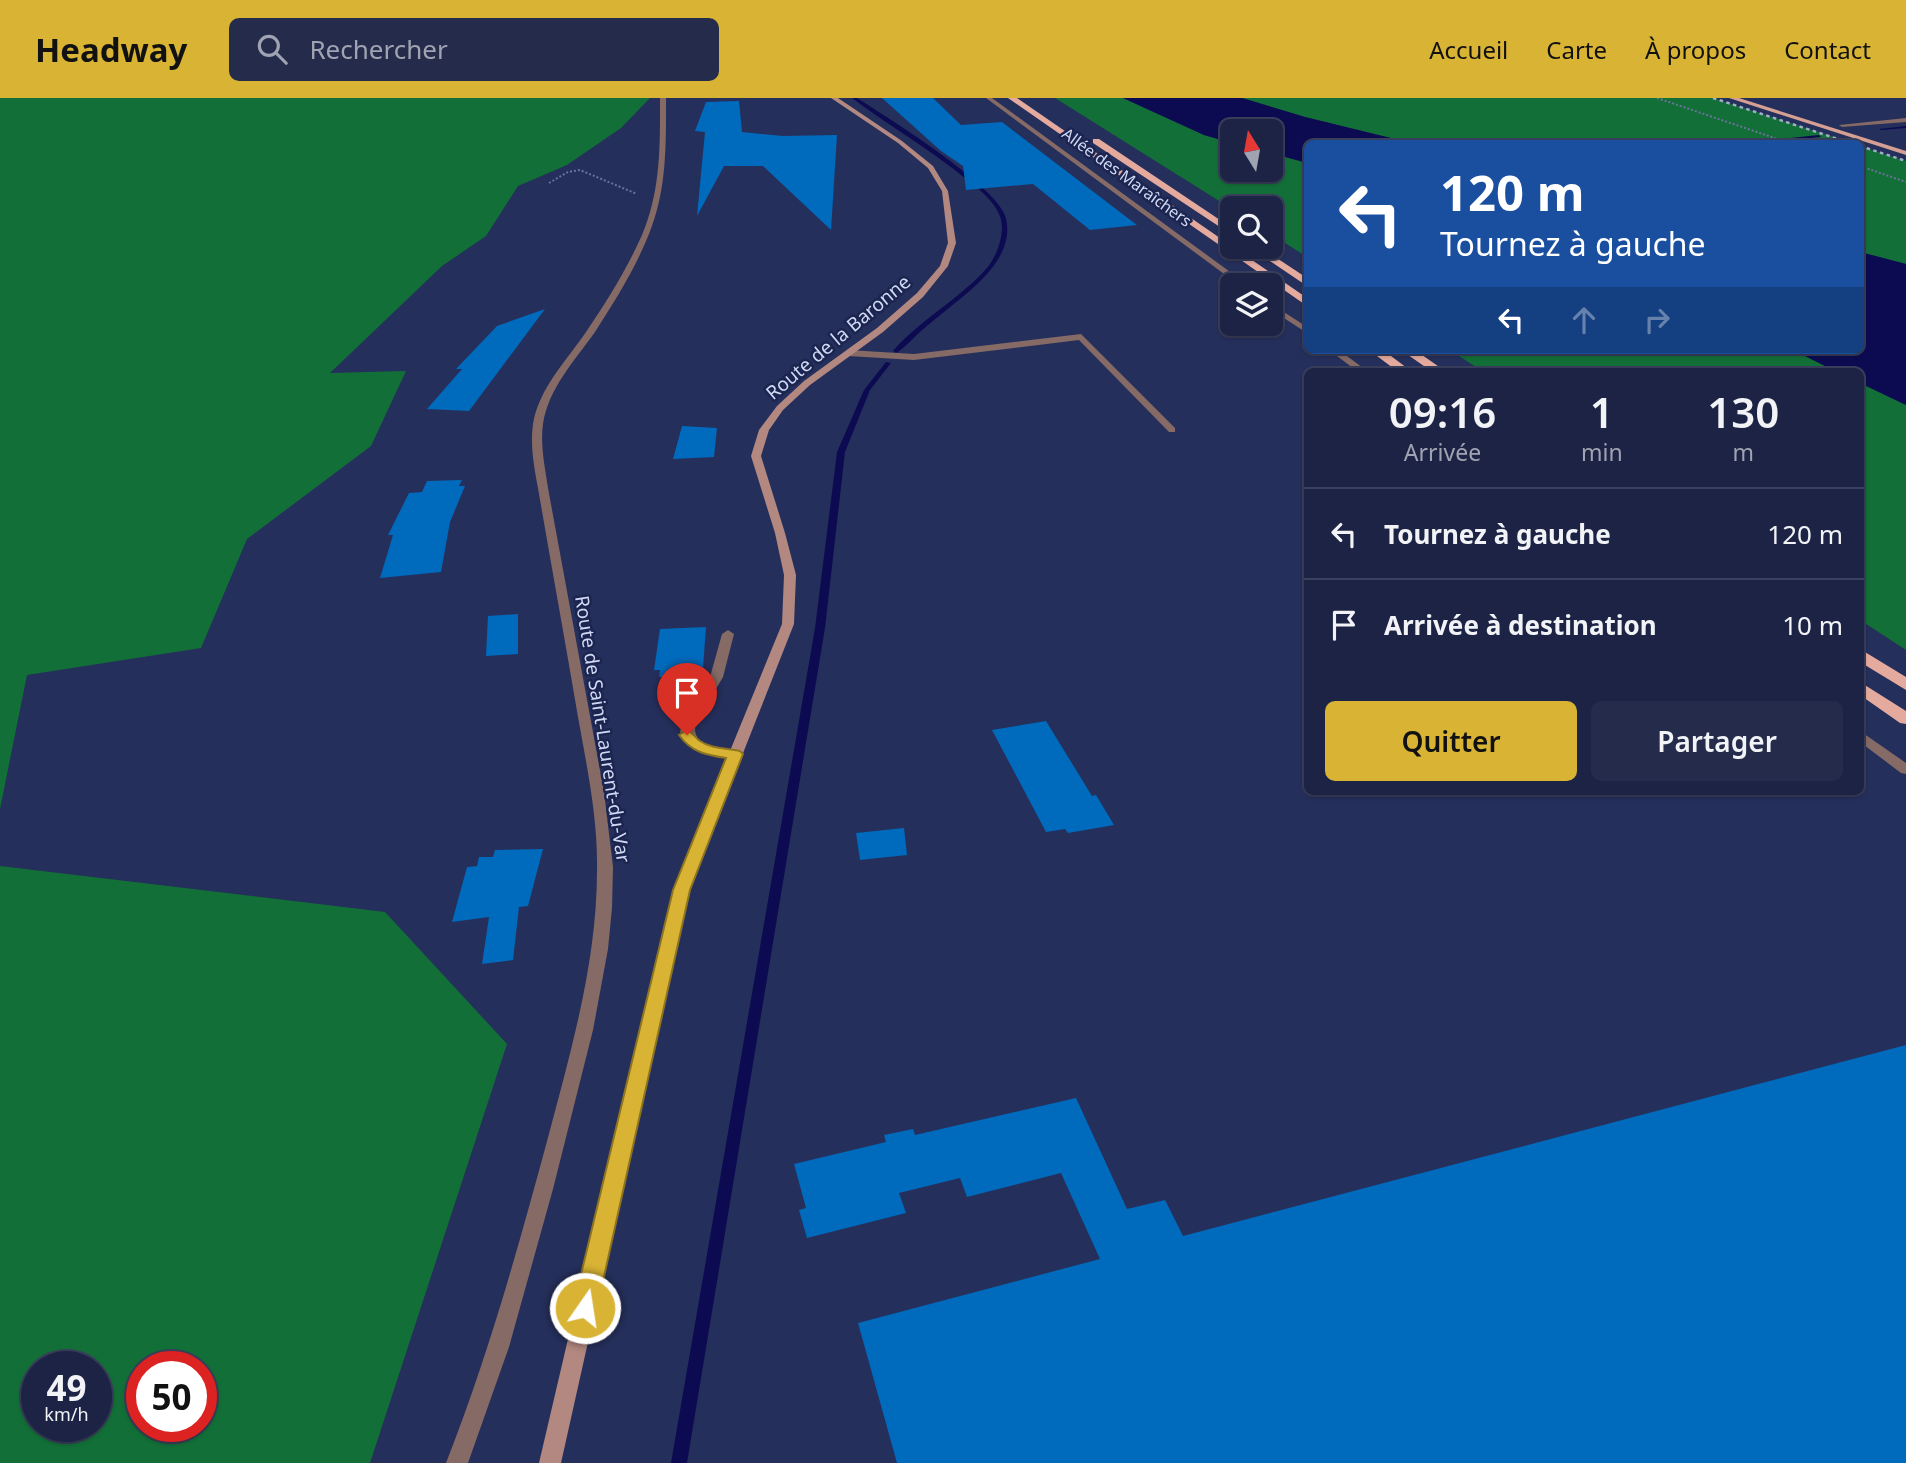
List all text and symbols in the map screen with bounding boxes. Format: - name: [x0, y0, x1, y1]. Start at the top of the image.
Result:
- search box: [229, 18, 719, 81]
- text: Headway: [35, 27, 187, 72]
- icon: search: [253, 30, 291, 68]
- text: Rechercher: [309, 31, 448, 67]
- text: Accueil: [1429, 33, 1508, 66]
- text: Carte: [1546, 33, 1607, 66]
- text: À propos: [1645, 33, 1746, 66]
- text: Contact: [1784, 33, 1871, 66]
- north arrow: [1220, 119, 1283, 182]
- map controls: [1220, 119, 1283, 336]
- street label: Allée des Maraîchers: [1058, 123, 1196, 231]
- text: 120 m: [1440, 159, 1585, 225]
- icon: left: [1325, 168, 1416, 259]
- button: search: [1220, 196, 1283, 259]
- text: Tournez à gauche: [1440, 222, 1706, 265]
- street label: Route de la Baronne: [760, 269, 916, 405]
- button: layers: [1220, 273, 1283, 336]
- icon: left: [1492, 301, 1530, 339]
- icon: ahead: [1565, 301, 1603, 339]
- icon: right: [1638, 301, 1676, 339]
- text: 09:16: [1389, 383, 1496, 440]
- text: 1: [1590, 383, 1614, 440]
- text: 130: [1707, 383, 1779, 440]
- text: Arrivée: [1404, 436, 1481, 468]
- text: min: [1581, 436, 1623, 468]
- text: m: [1733, 436, 1754, 468]
- icon: left: [1325, 515, 1363, 553]
- text: Tournez à gauche: [1384, 516, 1611, 552]
- text: 120 m: [1767, 516, 1843, 552]
- street label: Route de Saint-Laurent-du-Var: [569, 594, 637, 864]
- icon: arrive: [1325, 606, 1363, 644]
- text: Arrivée à destination: [1384, 607, 1657, 643]
- text: 10 m: [1782, 607, 1843, 643]
- pin: [657, 663, 717, 735]
- icon: arrive: [668, 674, 706, 712]
- button: Quitter: [1325, 701, 1577, 781]
- button: Partager: [1591, 701, 1843, 781]
- position arrow: [548, 1271, 622, 1345]
- speed limit sign: 50: [126, 1351, 217, 1442]
- text: 49: [46, 1364, 87, 1411]
- text: km/h: [44, 1402, 89, 1426]

